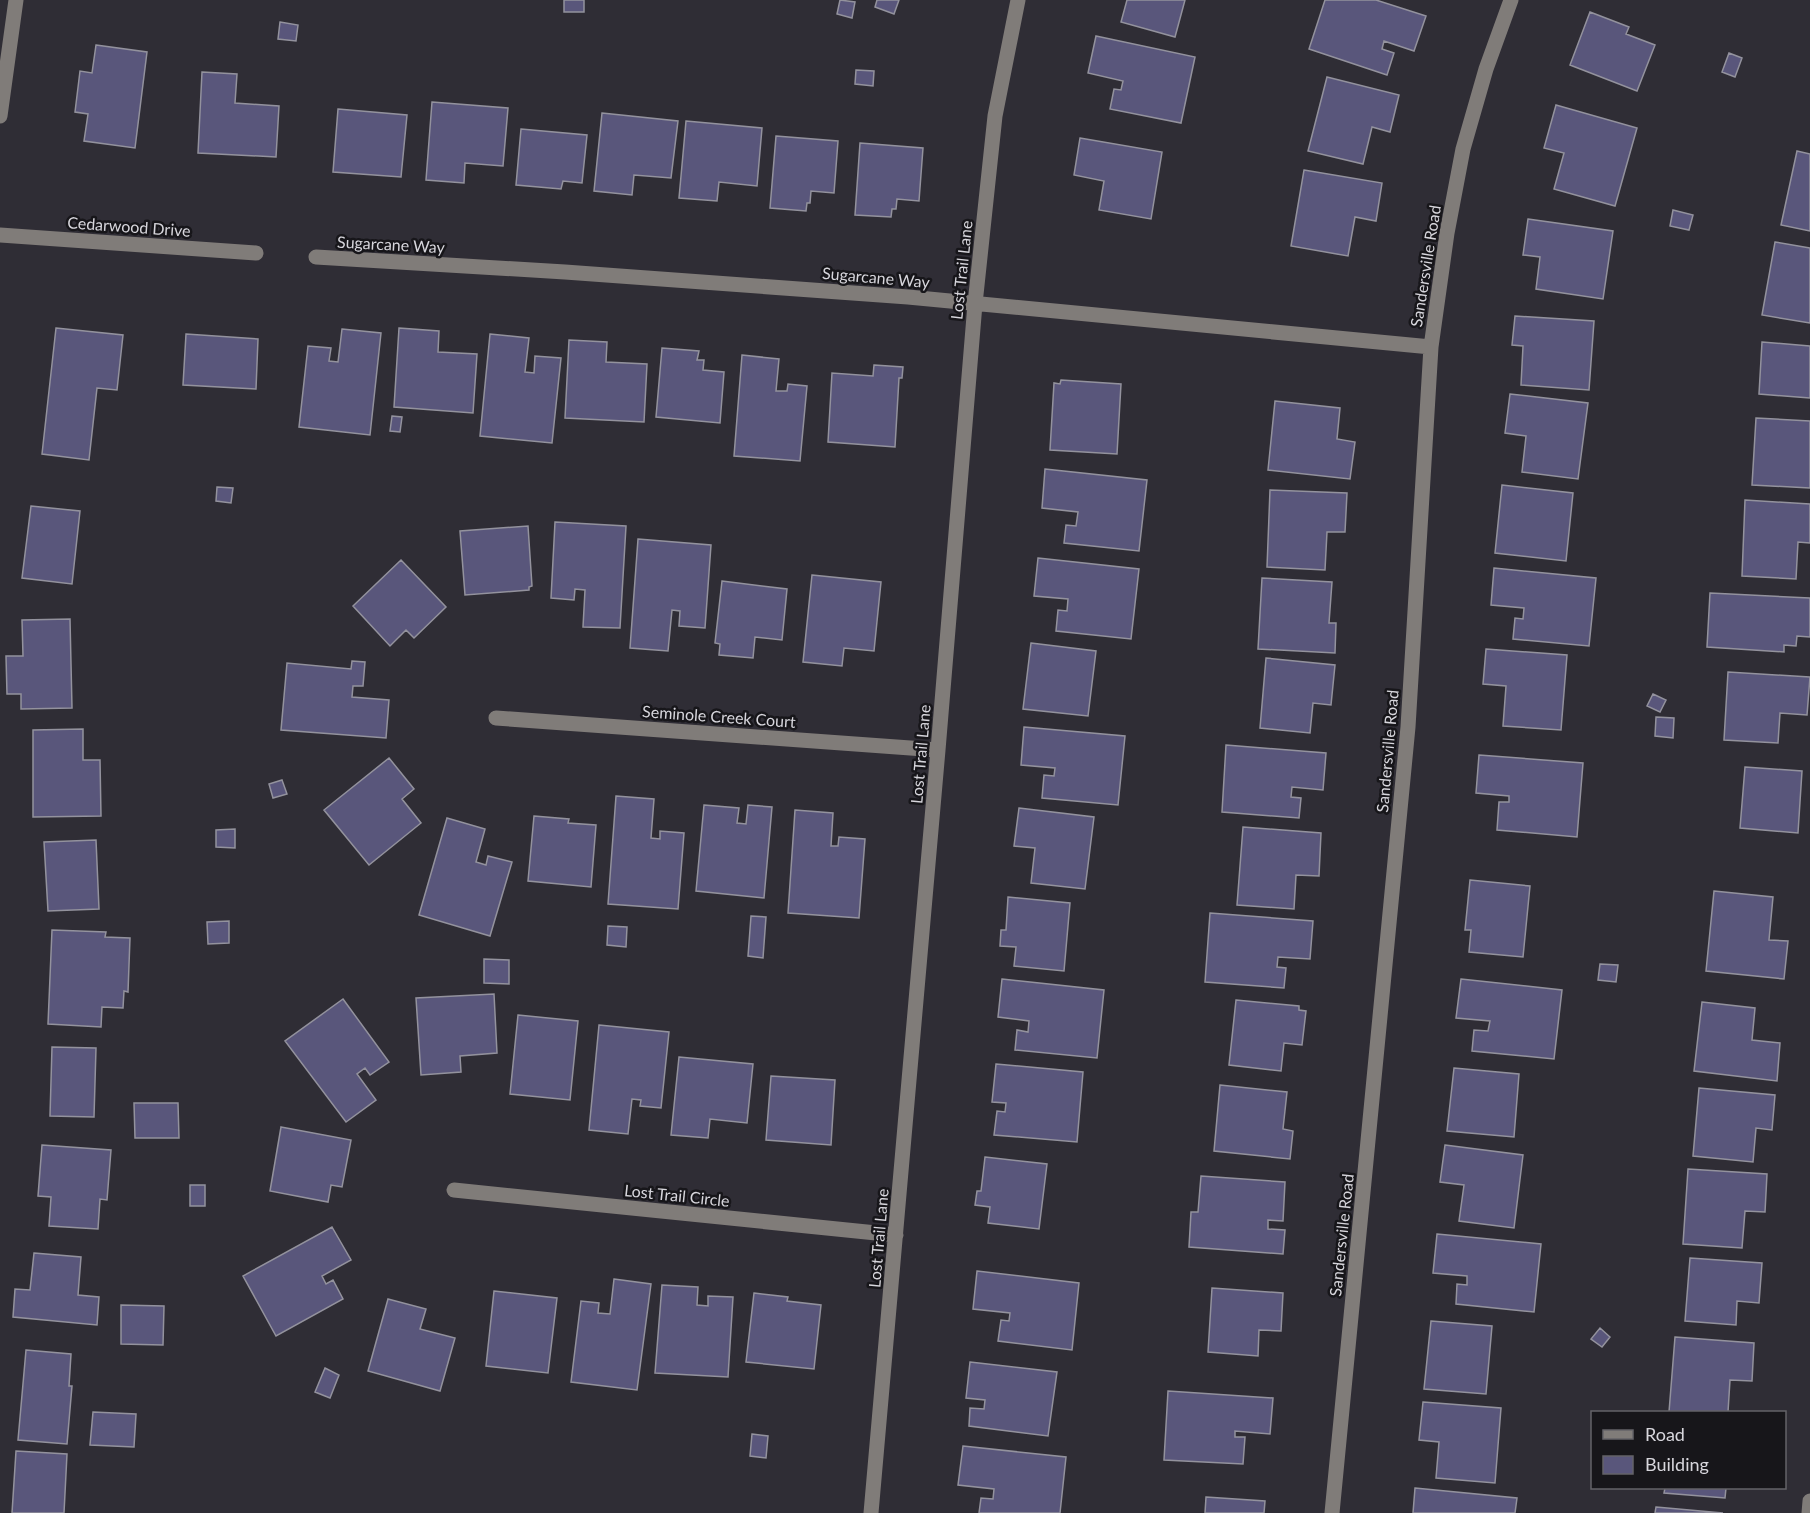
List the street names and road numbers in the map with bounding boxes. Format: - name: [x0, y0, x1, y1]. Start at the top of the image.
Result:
- street label: Sandersville Road: [1406, 204, 1444, 328]
- street label: Cedarwood Drive: [67, 212, 191, 240]
- street label: Lost Trail Lane: [946, 219, 976, 321]
- street label: Sugarcane Way: [337, 232, 446, 256]
- street label: Sugarcane Way: [822, 263, 931, 291]
- street label: Sandersville Road: [1372, 689, 1402, 813]
- street label: Seminole Creek Court: [642, 701, 797, 731]
- street label: Lost Trail Lane: [906, 704, 934, 804]
- street label: Sandersville Road: [1325, 1173, 1357, 1297]
- street label: Lost Trail Circle: [623, 1180, 731, 1210]
- street label: Lost Trail Lane: [864, 1188, 892, 1288]

